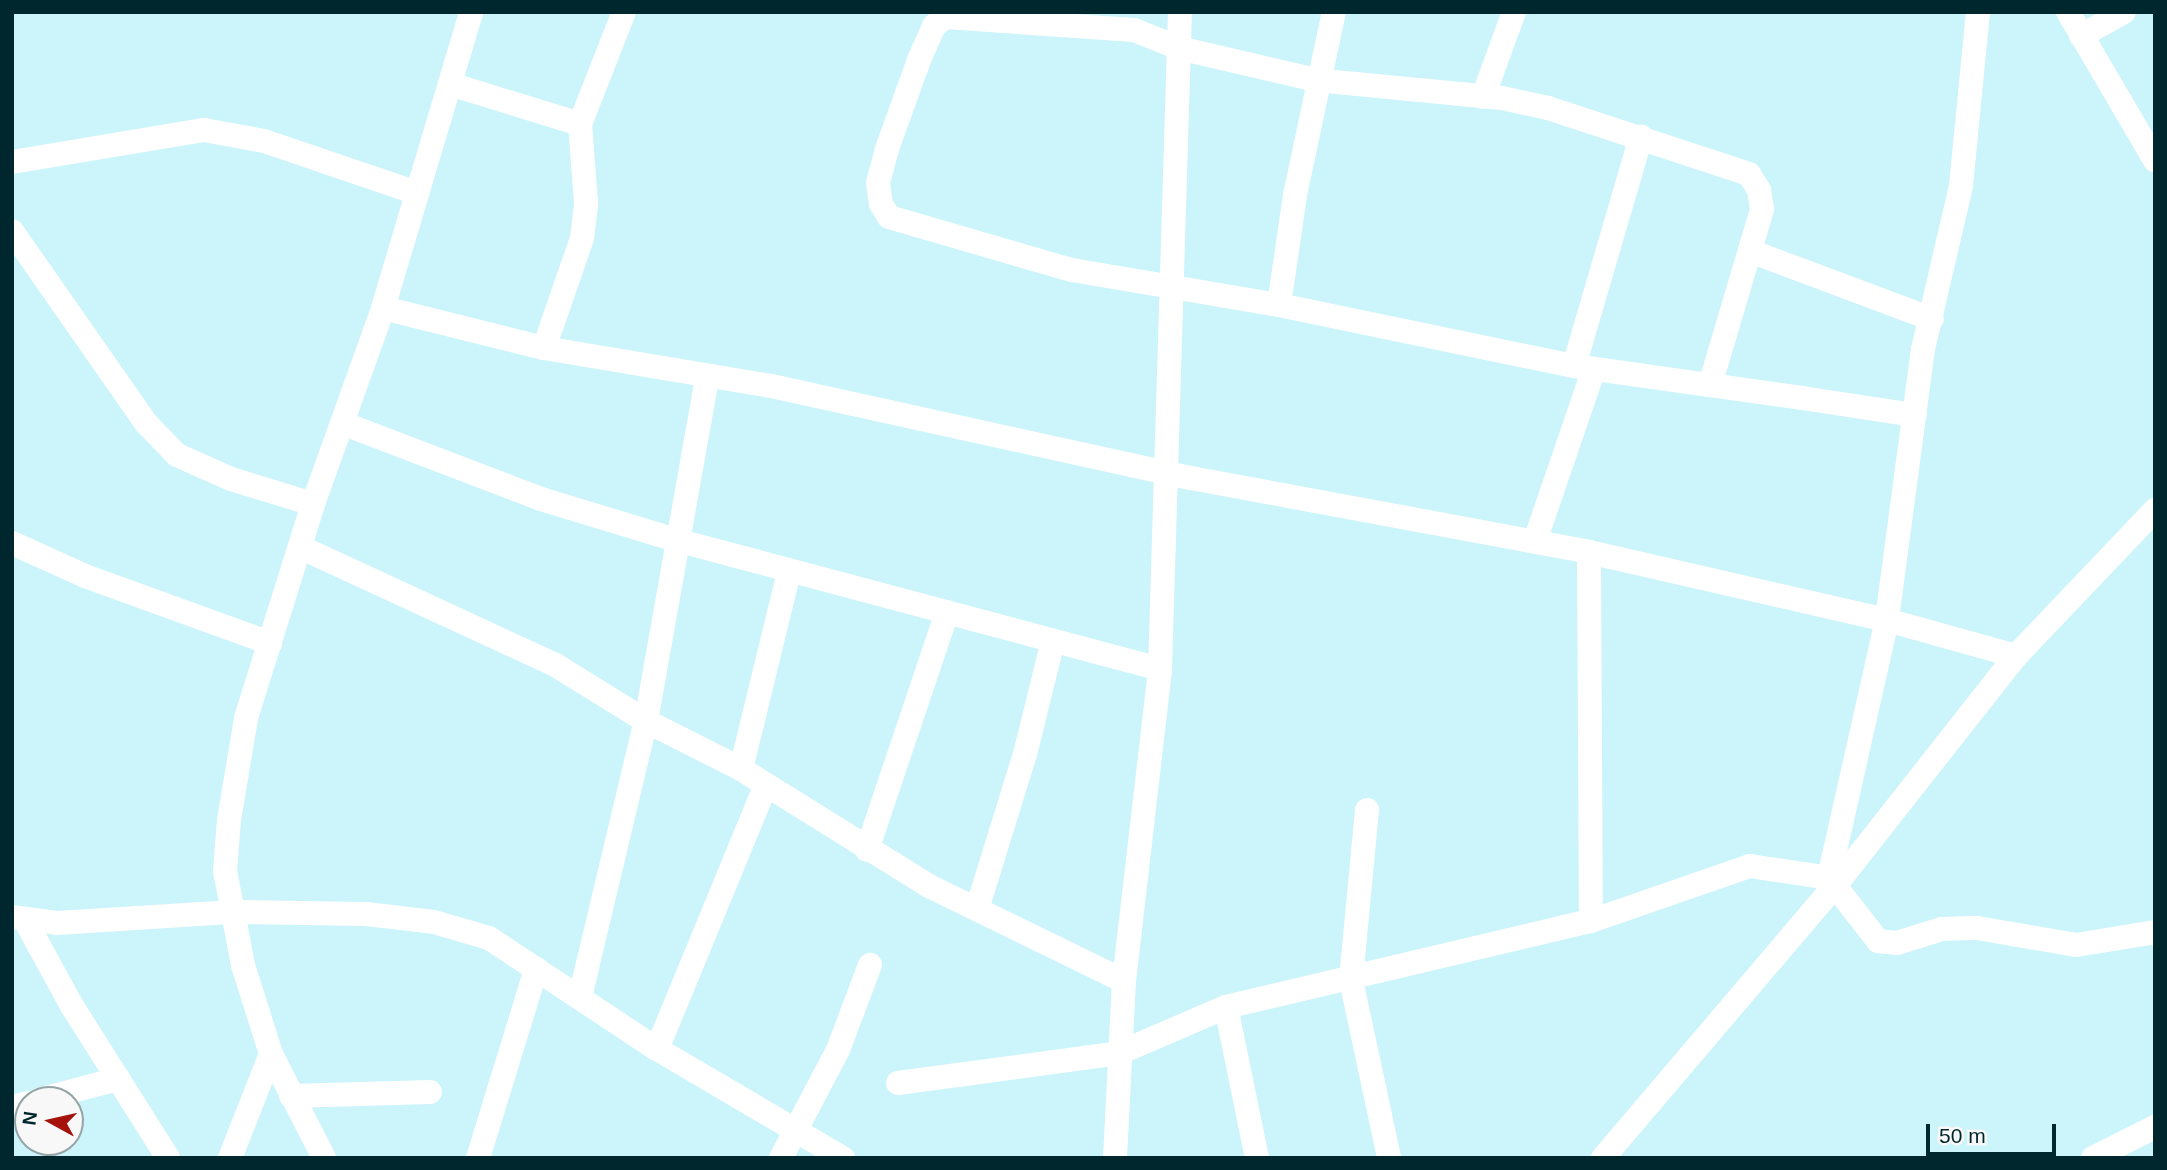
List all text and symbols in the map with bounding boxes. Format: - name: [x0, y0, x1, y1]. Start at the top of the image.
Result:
- north arrow: [14, 1086, 84, 1156]
- text: N: [18, 1110, 41, 1127]
- scale bar: [1929, 1110, 2058, 1154]
- text: 50 m: [1939, 1124, 1986, 1147]

